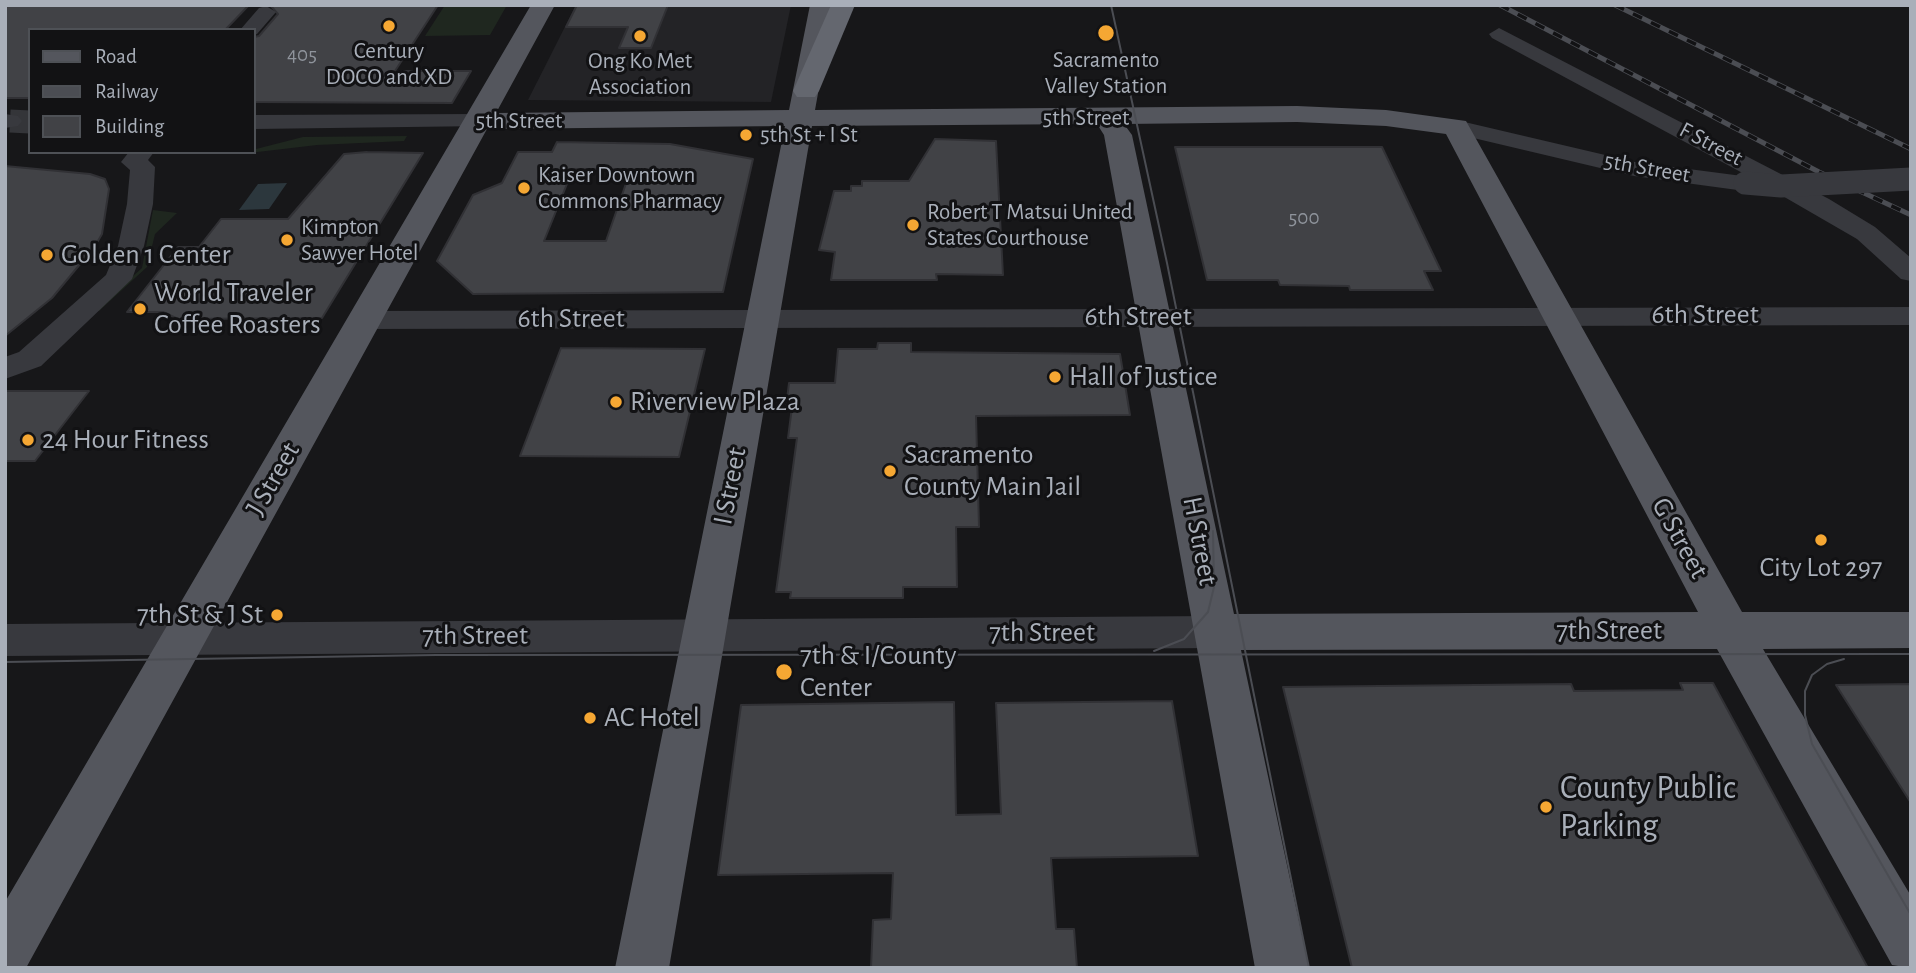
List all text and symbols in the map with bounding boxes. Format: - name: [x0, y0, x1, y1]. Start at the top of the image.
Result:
- marker: Century DOCO and XD: [381, 18, 397, 34]
- marker: Sacramento Valley Station: [1096, 23, 1116, 43]
- legend: [28, 28, 256, 154]
- marker: Ong Ko Met Association: [632, 28, 648, 44]
- place label: Century DOCO and XD: [326, 37, 452, 91]
- house number: 405: [287, 42, 317, 68]
- text: Road: [95, 46, 137, 67]
- place label: Sacramento Valley Station: [1045, 46, 1167, 100]
- place label: Ong Ko Met Association: [588, 47, 692, 101]
- text: Railway: [95, 81, 158, 102]
- street label: 5th Street: [1043, 104, 1129, 132]
- street label: 5th Street: [476, 107, 562, 135]
- text: Building: [95, 116, 164, 137]
- street label: F Street: [1675, 116, 1747, 172]
- place label: 5th St + I St: [760, 121, 858, 149]
- marker: 5th St + I St: [738, 127, 754, 143]
- street label: 5th Street: [1602, 147, 1692, 189]
- place label: Kaiser Downtown Commons Pharmacy: [538, 161, 722, 215]
- marker: Kaiser Downtown Commons Pharmacy: [516, 180, 532, 196]
- place label: Robert T Matsui United States Courthouse: [927, 198, 1133, 252]
- house number: 500: [1289, 205, 1319, 231]
- place label: Kimpton Sawyer Hotel: [301, 213, 418, 267]
- marker: Robert T Matsui United States Courthouse: [905, 217, 921, 233]
- marker: Kimpton Sawyer Hotel: [279, 232, 295, 248]
- place label: Golden 1 Center: [61, 238, 230, 272]
- marker: Golden 1 Center: [39, 247, 55, 263]
- place label: World Traveler Coffee Roasters: [154, 276, 320, 342]
- street label: 6th Street: [1651, 298, 1759, 332]
- street label: 6th Street: [1084, 300, 1192, 334]
- marker: World Traveler Coffee Roasters: [132, 301, 148, 317]
- street label: 6th Street: [517, 302, 625, 336]
- place label: Hall of Justice: [1069, 360, 1218, 394]
- marker: Hall of Justice: [1047, 369, 1063, 385]
- place label: Riverview Plaza: [630, 385, 800, 419]
- marker: Riverview Plaza: [608, 394, 624, 410]
- place label: 24 Hour Fitness: [42, 423, 209, 457]
- marker: 24 Hour Fitness: [20, 432, 36, 448]
- street label: J Street: [239, 436, 307, 522]
- place label: Sacramento County Main Jail: [904, 438, 1081, 504]
- street label: I Street: [706, 444, 754, 528]
- marker: Sacramento County Main Jail: [882, 463, 898, 479]
- street label: G Street: [1644, 492, 1716, 584]
- street label: H Street: [1175, 494, 1225, 588]
- marker: City Lot 297: [1813, 532, 1829, 548]
- place label: City Lot 297: [1760, 551, 1882, 585]
- place label: 7th St & J St: [137, 598, 263, 632]
- marker: 7th St & J St: [269, 607, 285, 623]
- street label: 7th Street: [1556, 614, 1662, 648]
- street label: 7th Street: [989, 616, 1095, 650]
- street label: 7th Street: [422, 619, 528, 653]
- place label: 7th & I/County Center: [800, 639, 956, 705]
- marker: 7th & I/County Center: [774, 662, 794, 682]
- place label: AC Hotel: [604, 701, 700, 735]
- marker: AC Hotel: [582, 710, 598, 726]
- place label: County Public Parking: [1560, 768, 1736, 846]
- marker: County Public Parking: [1538, 799, 1554, 815]

